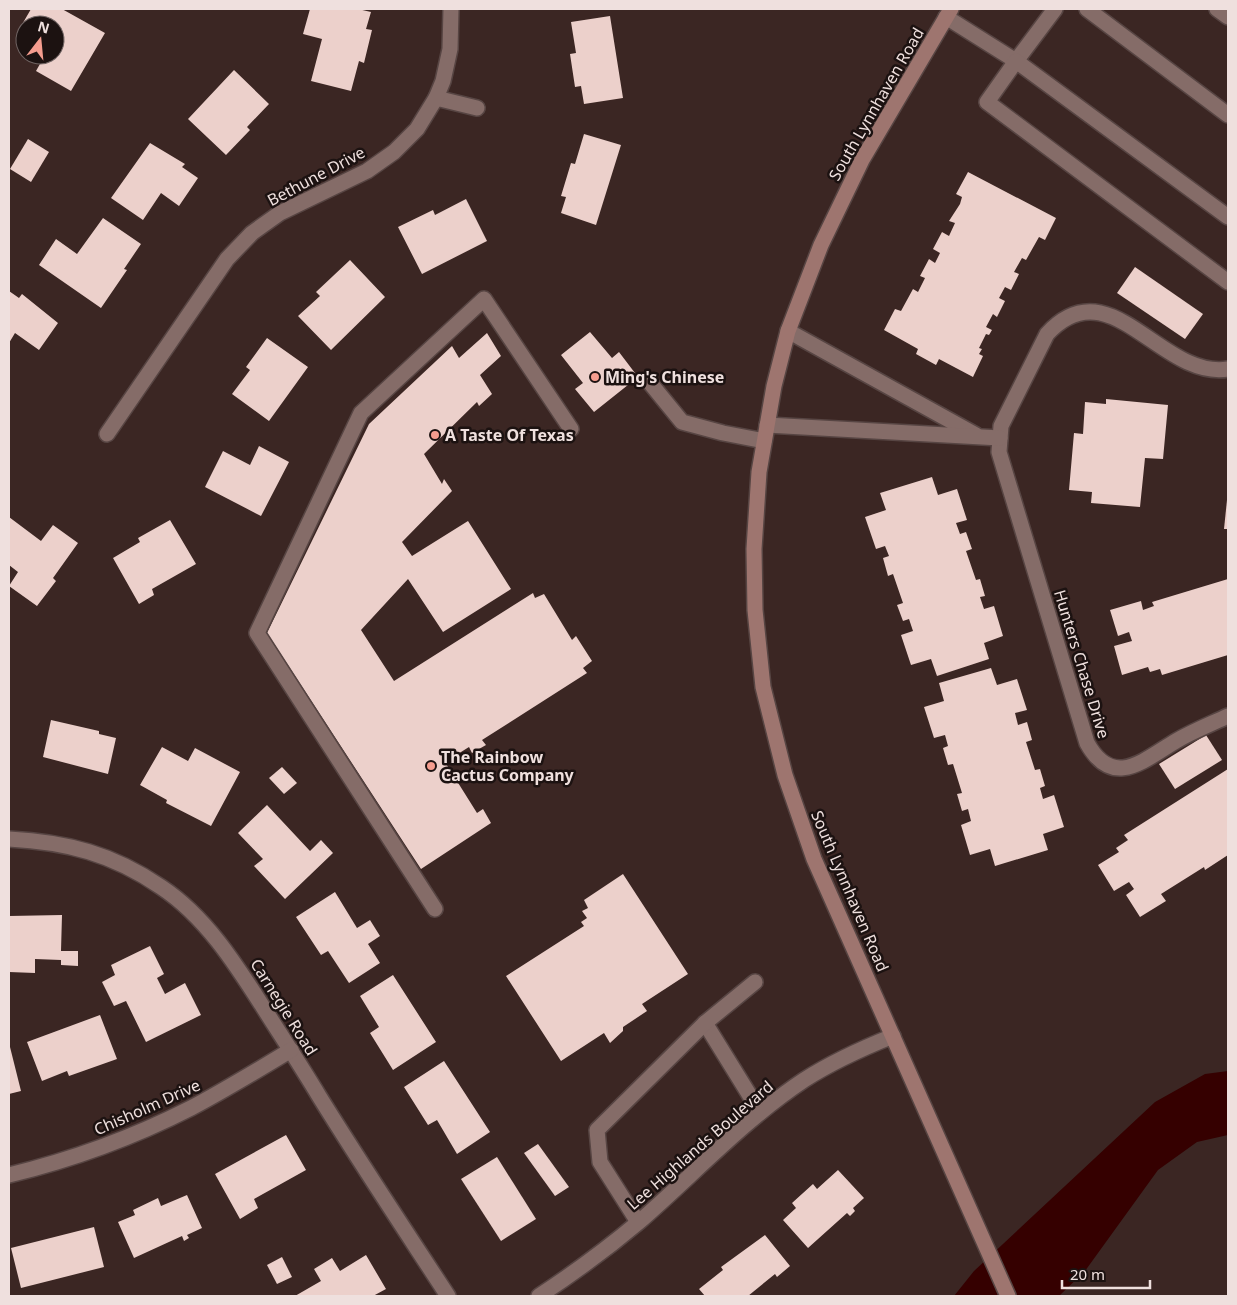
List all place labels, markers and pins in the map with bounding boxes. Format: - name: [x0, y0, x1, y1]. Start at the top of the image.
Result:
- place label: Ming's Chinese: [605, 366, 724, 388]
- marker: Ming's Chinese: [589, 371, 601, 383]
- place label: A Taste Of Texas: [445, 424, 574, 446]
- marker: A Taste Of Texas: [429, 429, 441, 441]
- place label: The Rainbow Cactus Company: [441, 746, 575, 786]
- marker: The Rainbow Cactus Company: [425, 760, 437, 772]

